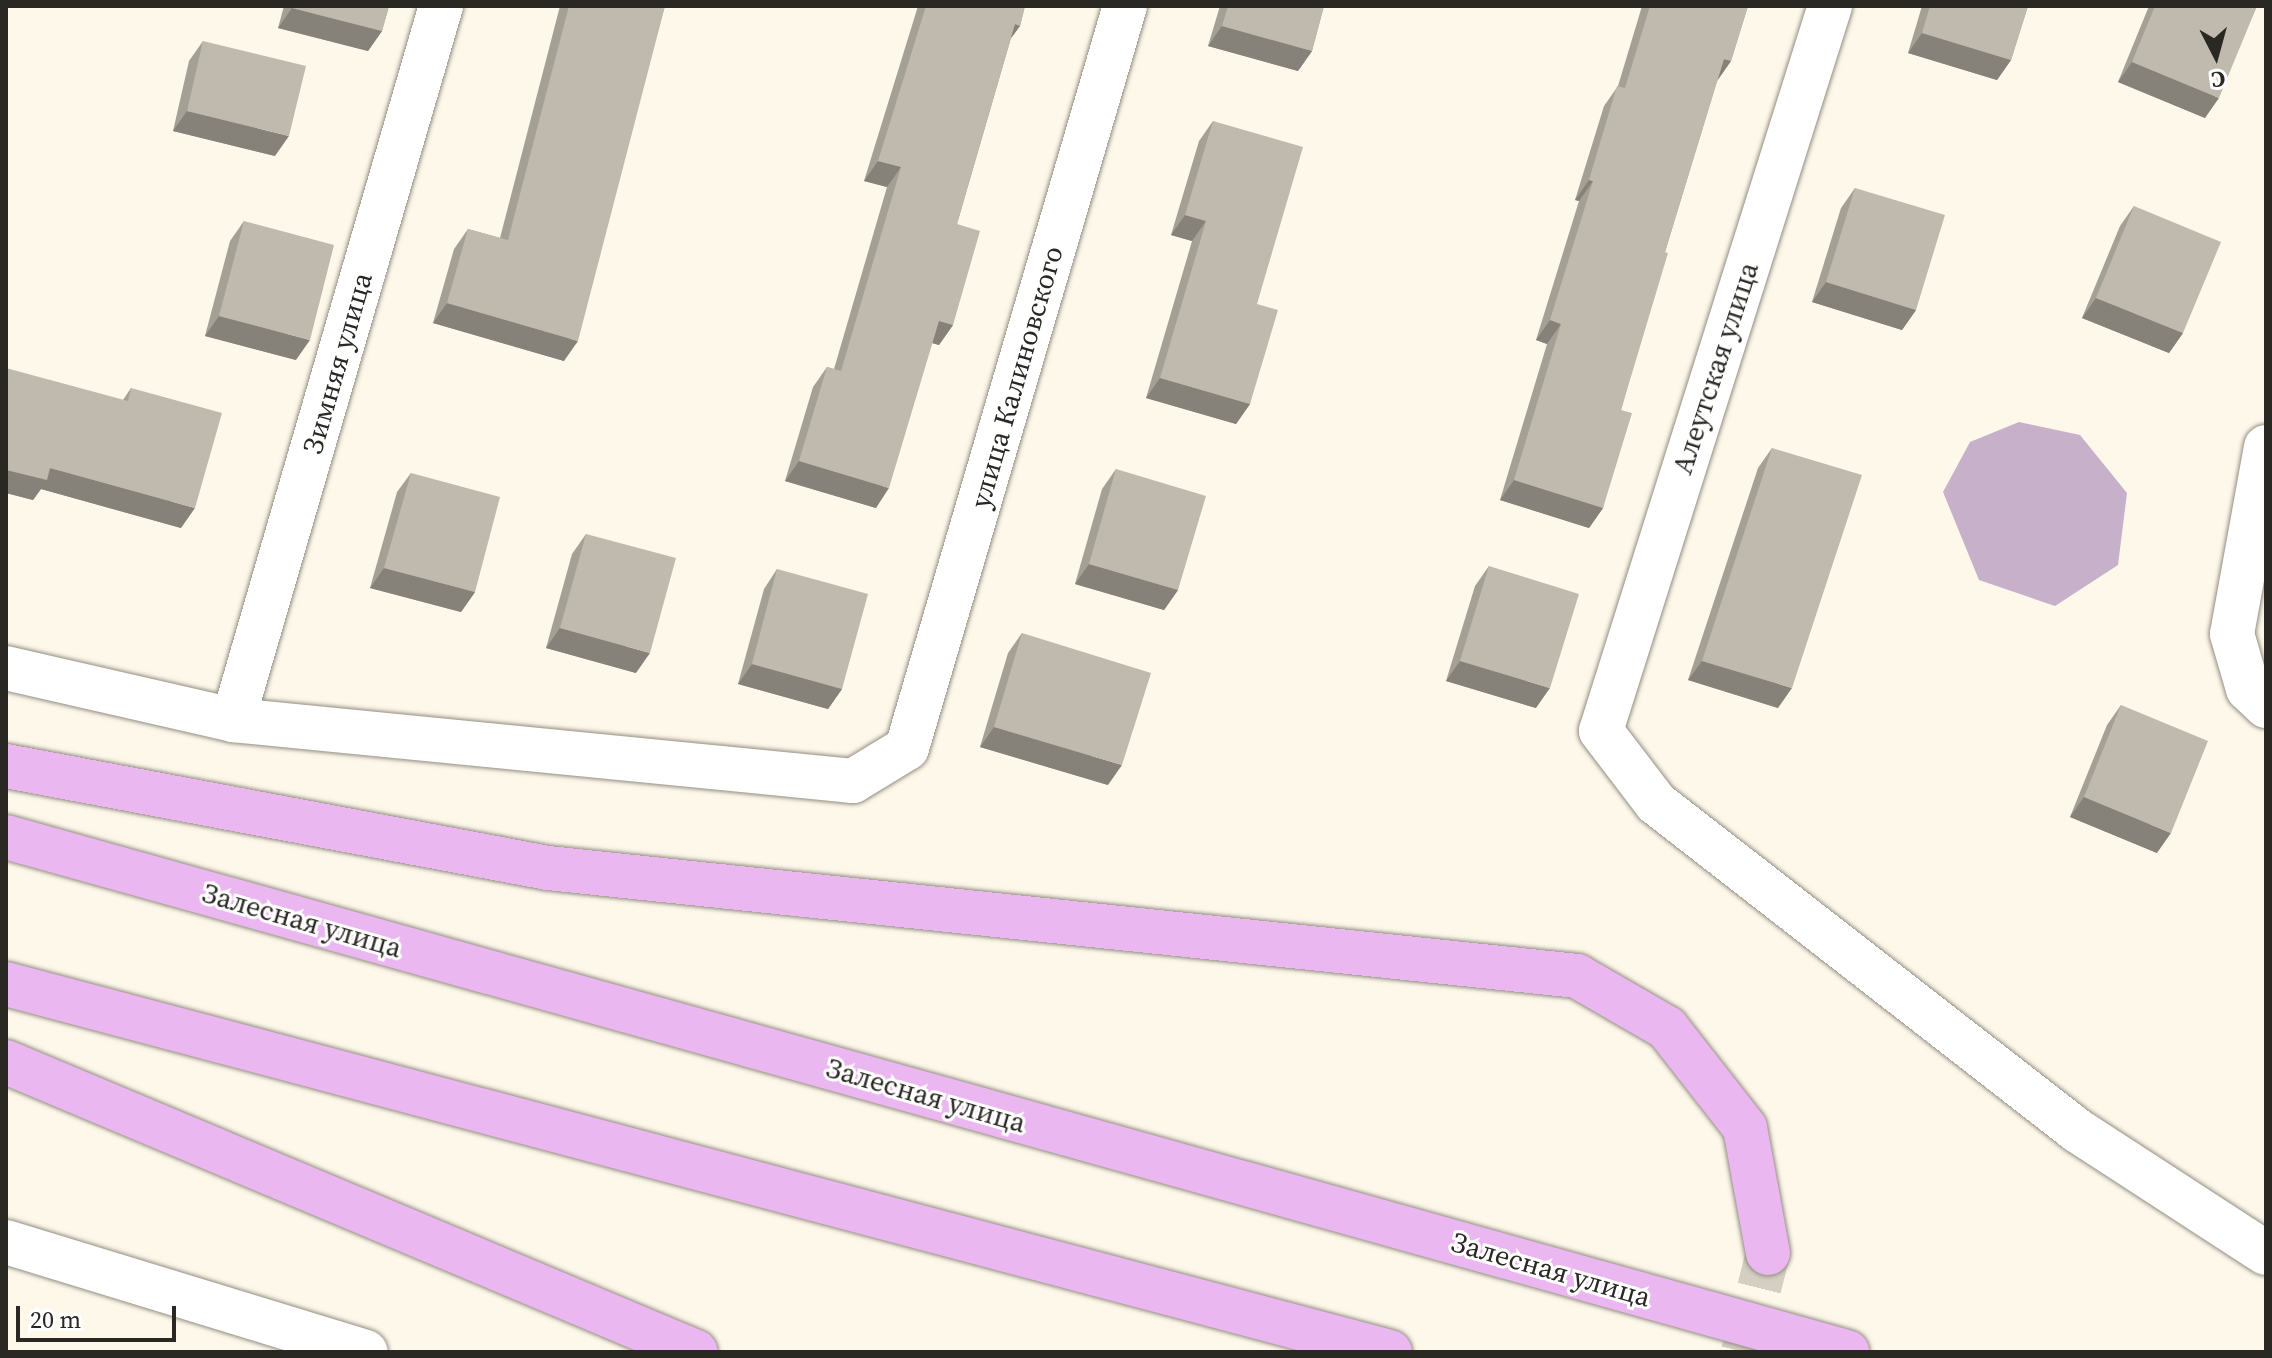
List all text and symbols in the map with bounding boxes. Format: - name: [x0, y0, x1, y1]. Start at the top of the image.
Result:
- north arrow: [2176, 16, 2256, 96]
- text: С: [2210, 64, 2227, 96]
- street label: улица Калиновского: [962, 242, 1070, 512]
- street label: Алеутская улица: [1665, 258, 1765, 478]
- street label: Зимняя улица: [295, 268, 379, 458]
- street label: Залесная улица: [199, 876, 405, 964]
- street label: Залесная улица: [823, 1051, 1029, 1139]
- street label: Залесная улица: [1448, 1225, 1654, 1313]
- scale bar: [20, 1290, 180, 1340]
- text: 20 m: [30, 1303, 81, 1336]

